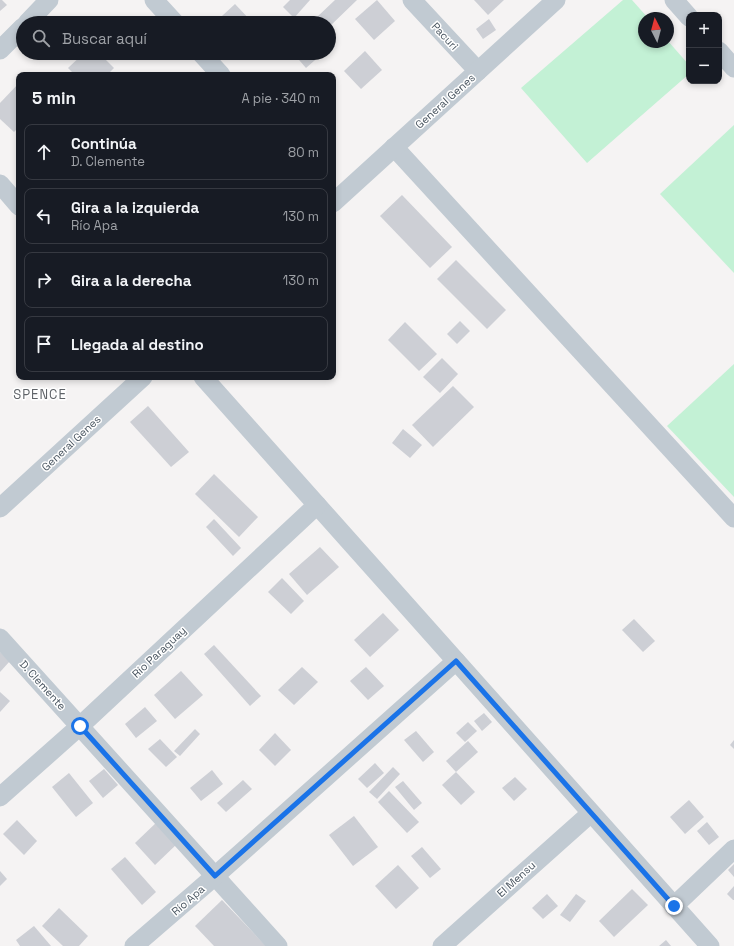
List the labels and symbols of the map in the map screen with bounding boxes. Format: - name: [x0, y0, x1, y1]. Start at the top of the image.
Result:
- north arrow: [638, 12, 674, 48]
- street label: Pacuri: [429, 19, 462, 53]
- street label: General Genes: [412, 70, 478, 132]
- district label: SPENCE: [13, 386, 67, 403]
- street label: General Genes: [39, 412, 104, 474]
- street label: Río Paraguay: [129, 623, 189, 681]
- street label: D. Clemente: [17, 657, 69, 713]
- route start: [71, 717, 89, 735]
- street label: El Mensu: [494, 858, 538, 900]
- street label: Río Apa: [169, 881, 208, 918]
- route end: [665, 897, 683, 915]

